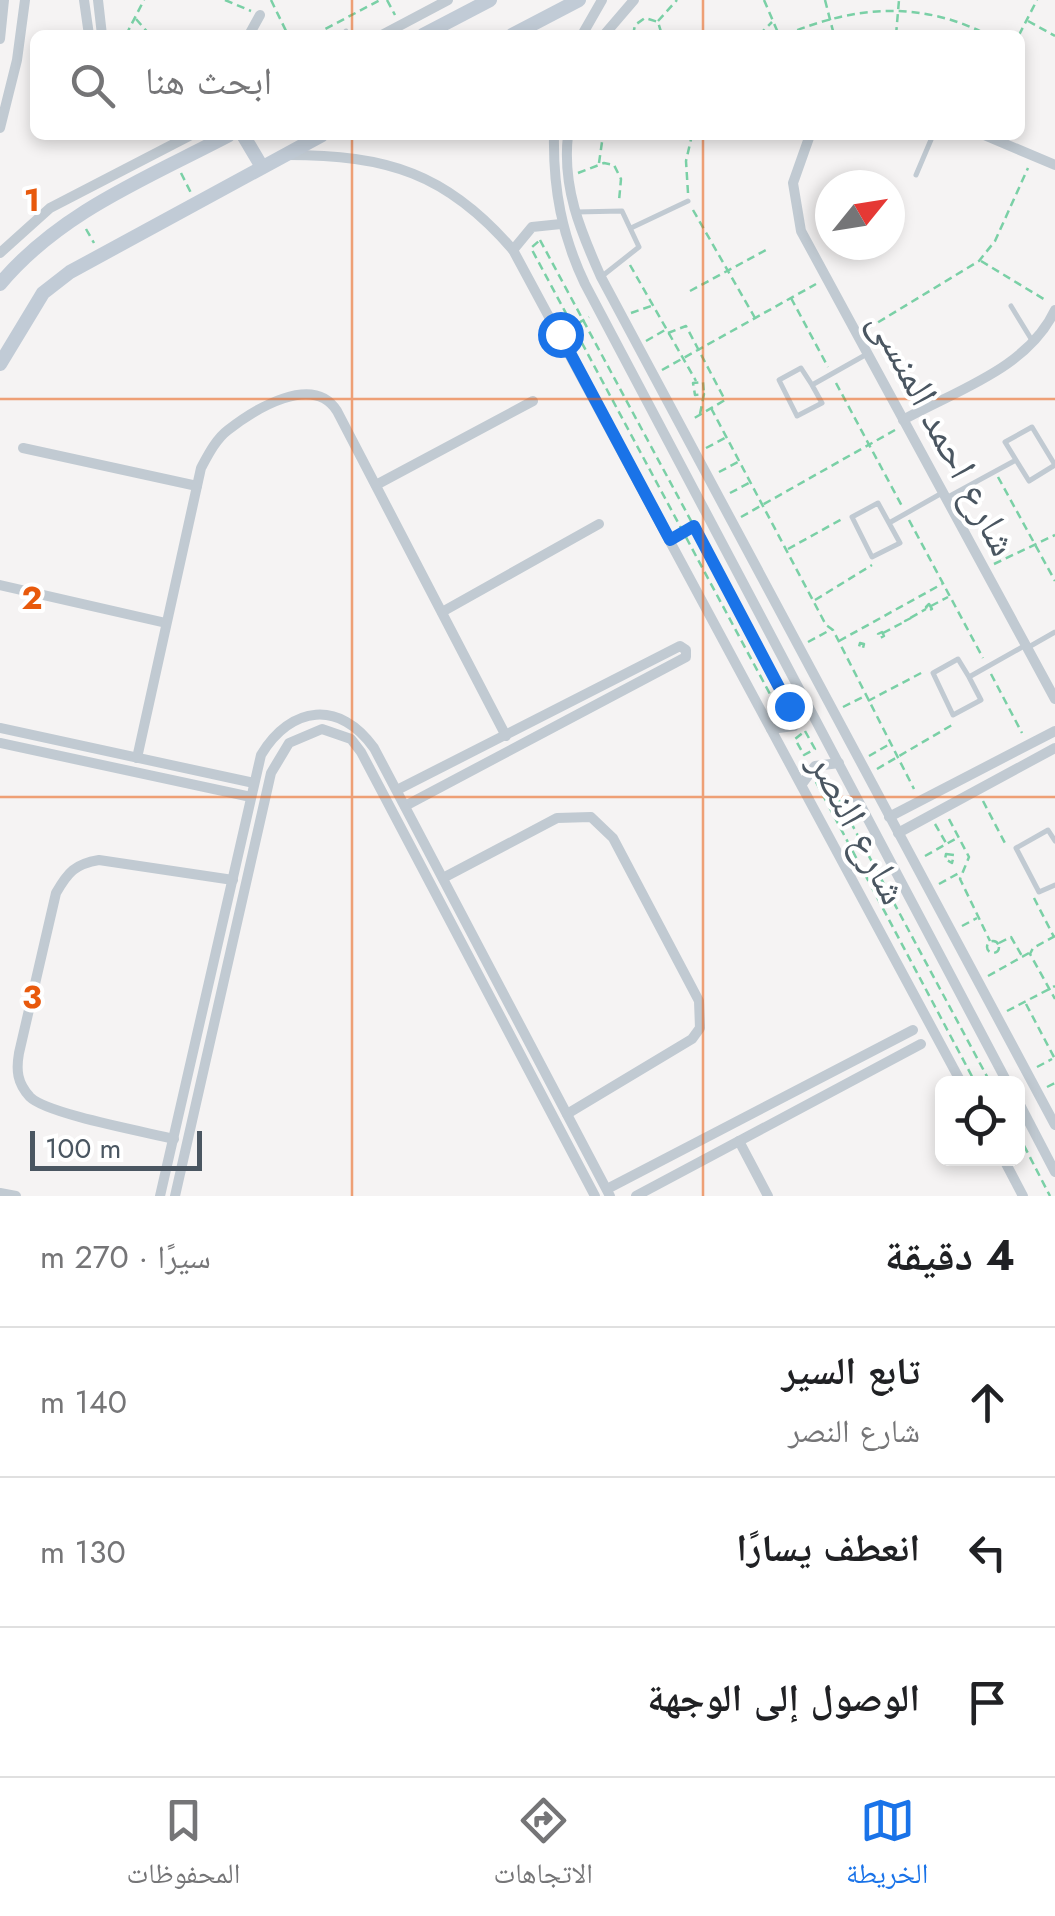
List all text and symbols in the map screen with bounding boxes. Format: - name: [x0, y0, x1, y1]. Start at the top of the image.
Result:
- search box: [30, 30, 1025, 140]
- text: ابحث هنا: [145, 53, 272, 108]
- icon: search: [65, 58, 120, 113]
- north arrow: [815, 170, 905, 260]
- text: 1: [24, 177, 40, 223]
- street label: شارع احمد المنسى: [855, 300, 1033, 566]
- route start: [538, 312, 584, 358]
- text: 2: [22, 575, 43, 621]
- route end: [767, 684, 813, 730]
- street label: شارع النصر: [794, 741, 923, 914]
- text: 3: [22, 974, 42, 1020]
- map controls: [935, 1076, 1025, 1166]
- button: locate: [935, 1076, 1025, 1166]
- scale bar: [30, 1126, 202, 1170]
- text: 100 m: [45, 1128, 121, 1169]
- text: 4 دقيقة: [885, 1225, 1015, 1286]
- text: سيرًا · 270 m: [40, 1234, 211, 1280]
- text: تابع السير: [782, 1343, 920, 1398]
- icon: ahead: [960, 1375, 1015, 1430]
- text: 140 m: [40, 1379, 127, 1425]
- text: شارع النصر: [788, 1408, 920, 1454]
- text: انعطف يسارًا: [736, 1520, 920, 1575]
- icon: left: [960, 1525, 1015, 1580]
- text: 130 m: [40, 1529, 126, 1575]
- text: الوصول إلى الوجهة: [647, 1670, 920, 1725]
- icon: arrive: [960, 1675, 1015, 1730]
- tab: المحفوظات: [127, 1793, 240, 1901]
- tab: الاتجاهات: [494, 1793, 593, 1901]
- tab: الخريطة: [846, 1793, 928, 1901]

